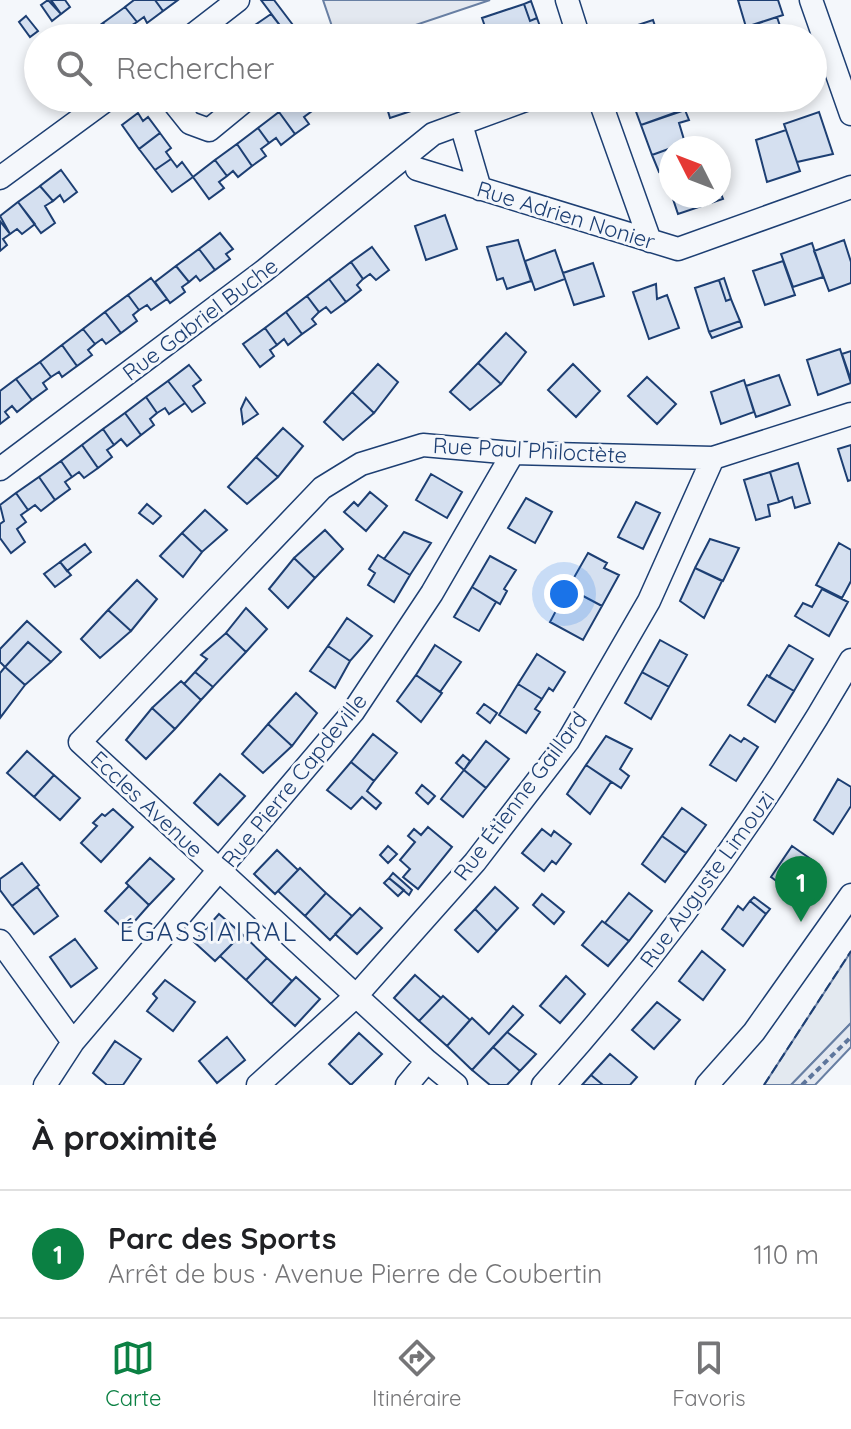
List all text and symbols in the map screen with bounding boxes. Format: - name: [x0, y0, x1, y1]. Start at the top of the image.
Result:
- search box: [24, 24, 827, 112]
- icon: search: [52, 46, 96, 90]
- text: Rechercher: [116, 49, 274, 87]
- north arrow: [659, 136, 731, 208]
- street label: Rue Adrien Nonier: [473, 175, 659, 256]
- street label: Rue Gabriel Buche: [117, 251, 283, 387]
- street label: Rue Paul Philoctète: [432, 431, 628, 469]
- your location: [544, 574, 584, 614]
- street label: Rue Pierre Capdeville: [215, 687, 373, 873]
- street label: Rue Étienne Gaillard: [447, 706, 593, 886]
- street label: Eccles Avenue: [85, 745, 209, 863]
- street label: Rue Auguste Limouzi: [634, 785, 780, 973]
- pin: 1: [775, 856, 827, 922]
- district label: ÉGASSIAIRAL: [120, 915, 298, 948]
- text: À proximité: [32, 1116, 218, 1159]
- text: Parc des Sports: [108, 1219, 336, 1257]
- text: 1: [53, 1238, 63, 1271]
- text: 110 m: [753, 1238, 819, 1271]
- text: Arrêt de bus · Avenue Pierre de Coubertin: [108, 1257, 602, 1290]
- tab: Carte: [105, 1336, 161, 1412]
- tab: Itinéraire: [372, 1336, 462, 1412]
- tab: Favoris: [672, 1336, 746, 1412]

